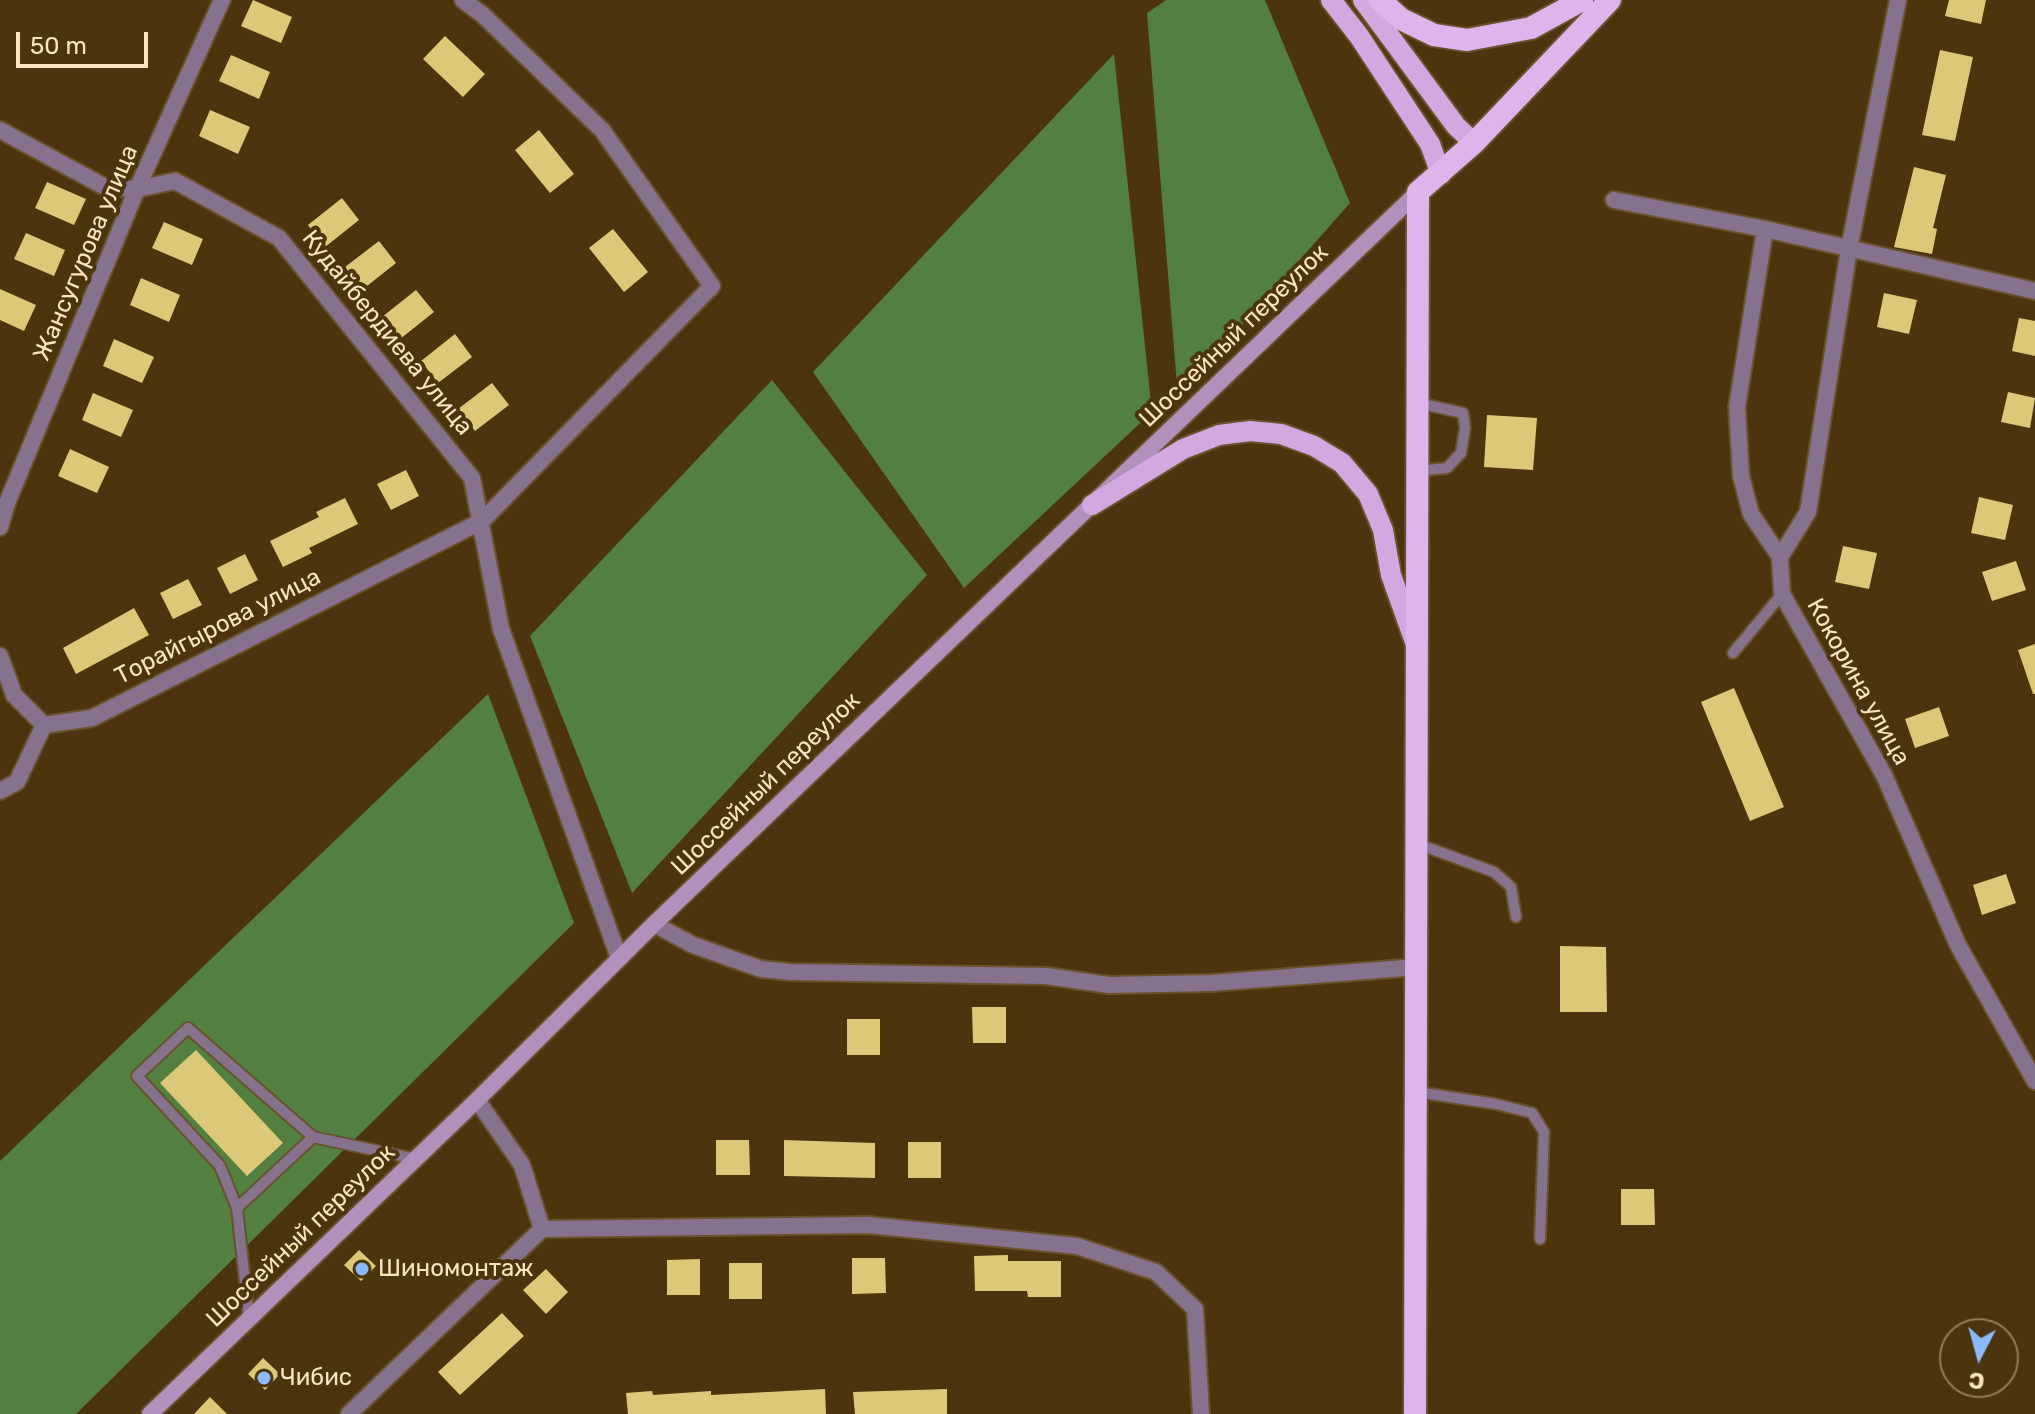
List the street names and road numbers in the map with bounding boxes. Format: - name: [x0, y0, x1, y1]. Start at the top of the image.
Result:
- street label: Жансугурова улица: [28, 141, 144, 365]
- street label: Кудайбердиева улица: [295, 225, 479, 441]
- street label: Шоссейный переулок: [1134, 238, 1334, 434]
- street label: Торайгырова улица: [110, 563, 326, 691]
- street label: Кокорина улица: [1800, 594, 1916, 770]
- street label: Шоссейный переулок: [666, 686, 866, 882]
- street label: Шоссейный переулок: [201, 1138, 401, 1334]

